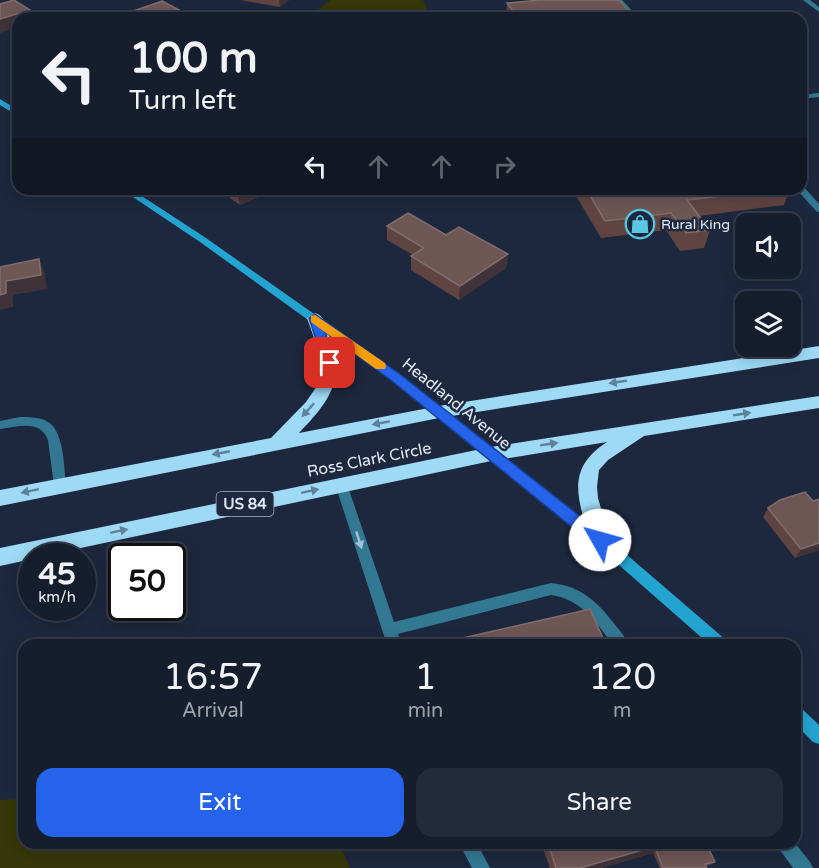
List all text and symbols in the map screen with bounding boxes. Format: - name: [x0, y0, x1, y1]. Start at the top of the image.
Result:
- text: 100 m: [129, 33, 258, 84]
- icon: left: [30, 36, 108, 114]
- text: Turn left: [129, 84, 236, 117]
- icon: left: [299, 150, 332, 183]
- icon: ahead: [362, 150, 395, 183]
- icon: ahead: [425, 150, 458, 183]
- icon: right: [488, 150, 521, 183]
- shop icon: Rural King: [624, 208, 656, 240]
- map controls: [735, 213, 801, 357]
- button: sound: [735, 213, 801, 279]
- place label: Rural King: [661, 216, 730, 233]
- button: layers: [735, 291, 801, 357]
- pin: [304, 337, 355, 388]
- icon: arrive: [313, 346, 346, 379]
- street label: Headland Avenue: [398, 354, 515, 454]
- one-way arrow: [608, 378, 627, 387]
- one-way arrow: [302, 402, 315, 417]
- one-way arrow: [732, 409, 751, 418]
- one-way arrow: [372, 419, 391, 428]
- street label: Ross Clark Circle: [305, 438, 433, 482]
- one-way arrow: [540, 440, 559, 449]
- one-way arrow: [211, 449, 230, 458]
- one-way arrow: [300, 486, 319, 495]
- one-way arrow: [20, 487, 39, 496]
- road number: US 84: [216, 492, 274, 516]
- position arrow: [568, 508, 632, 572]
- one-way arrow: [109, 526, 128, 535]
- one-way arrow: [355, 531, 365, 549]
- speed limit sign: 50: [108, 543, 186, 621]
- text: 45: [38, 556, 76, 593]
- text: km/h: [38, 588, 76, 606]
- text: 16:57: [163, 656, 263, 699]
- text: 1: [414, 656, 437, 699]
- text: 120: [588, 656, 656, 699]
- text: Arrival: [182, 699, 244, 723]
- text: min: [408, 699, 443, 723]
- text: m: [613, 699, 631, 723]
- button: Exit: [36, 768, 404, 837]
- button: Share: [416, 768, 783, 837]

